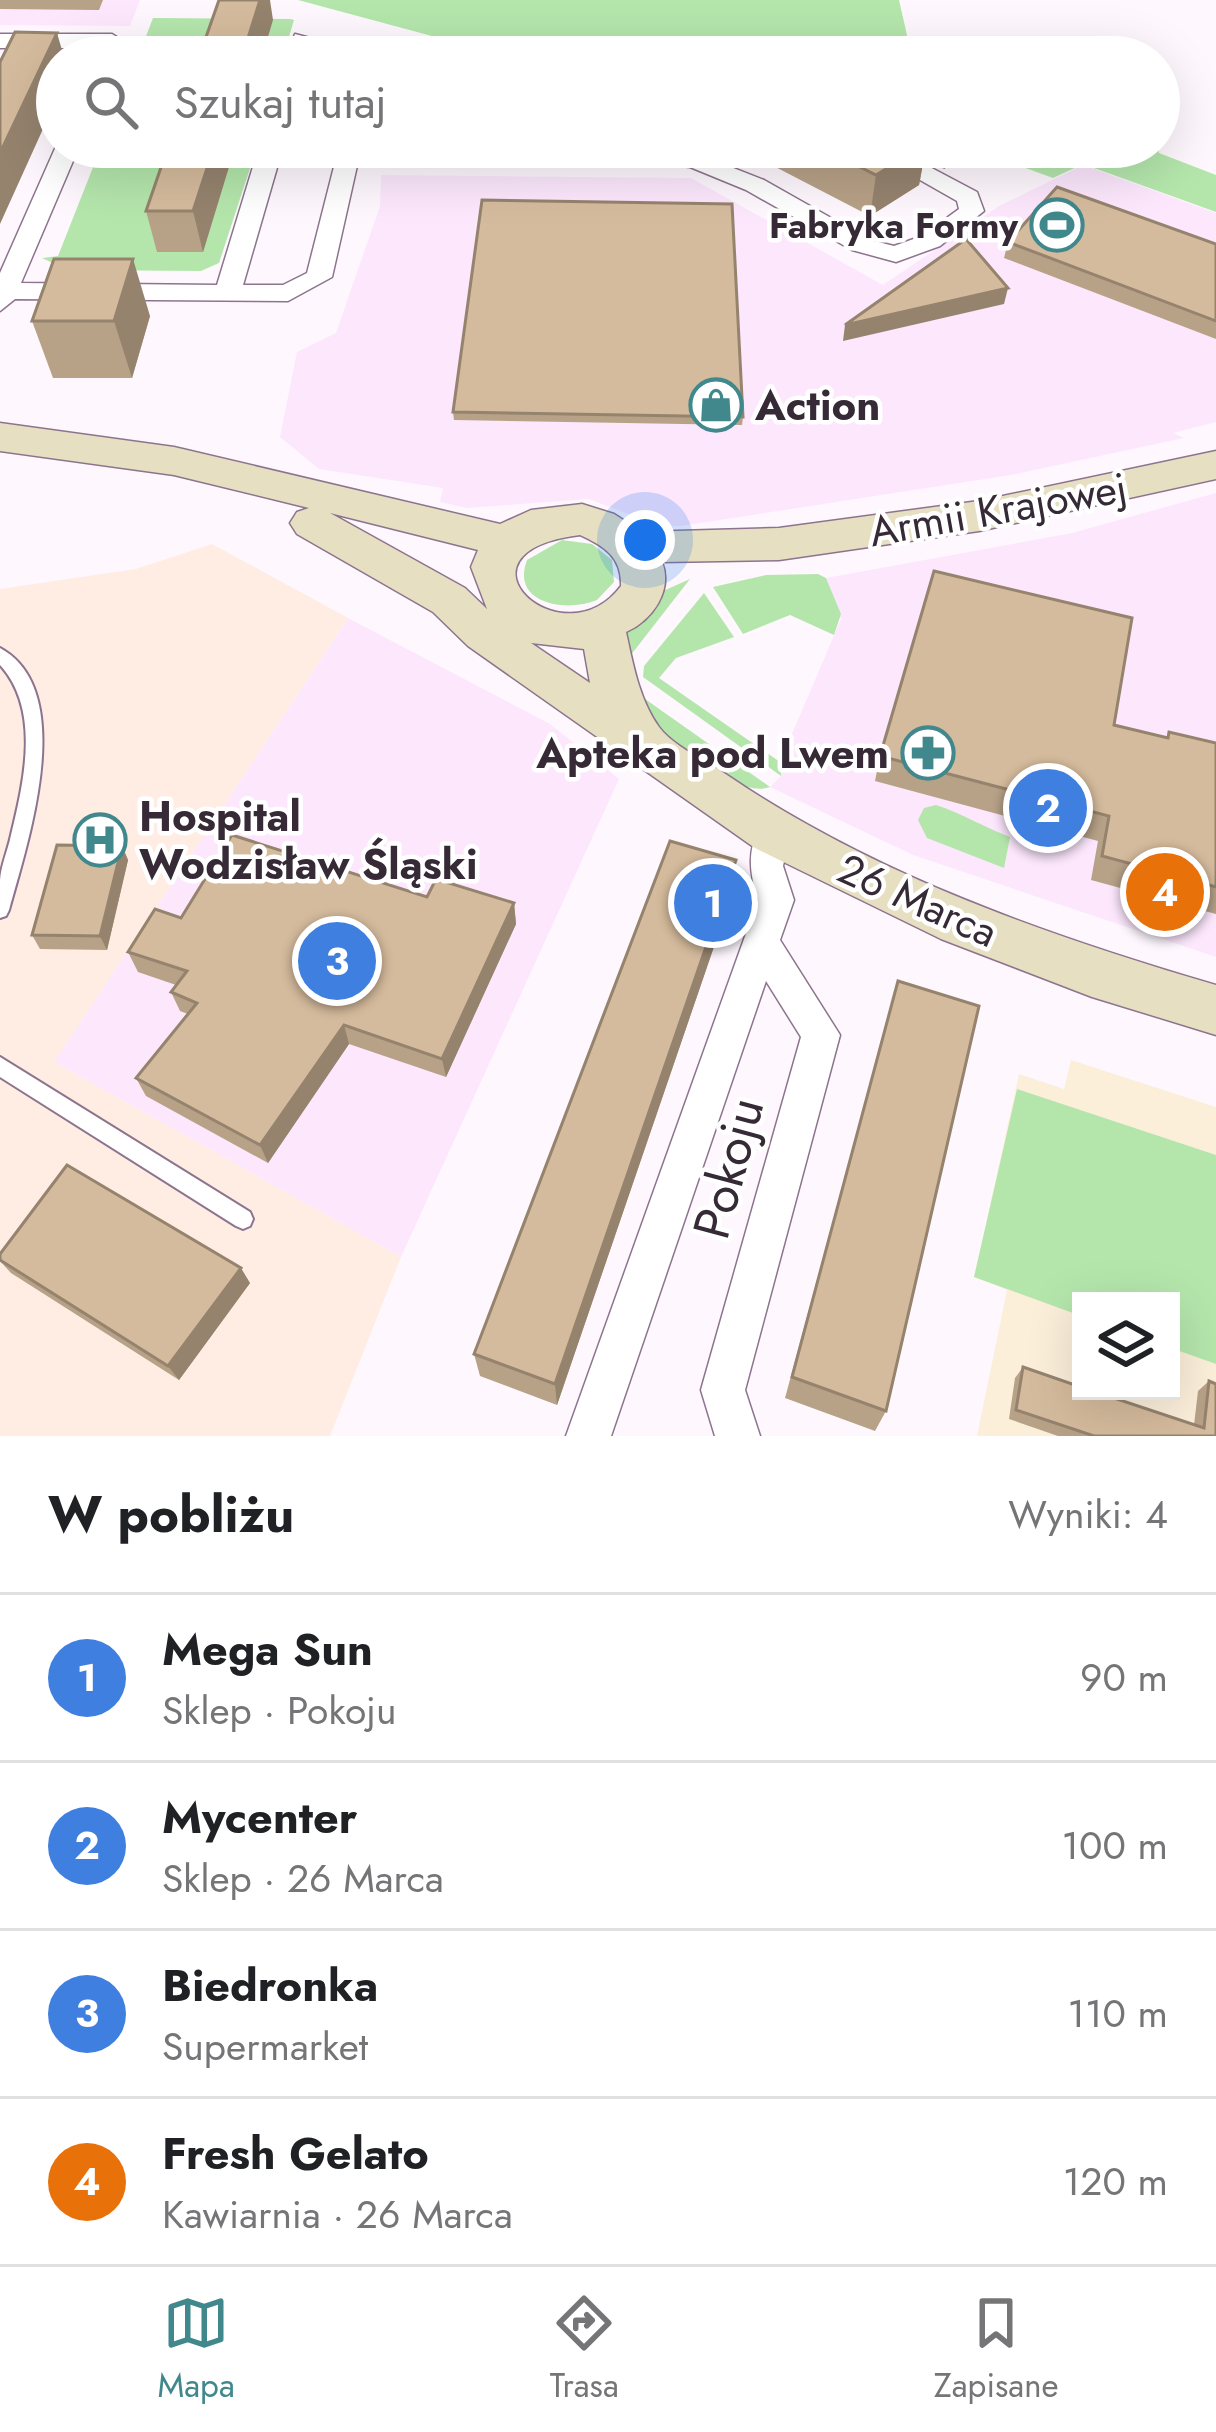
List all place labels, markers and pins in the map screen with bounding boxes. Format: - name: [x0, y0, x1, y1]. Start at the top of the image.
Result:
- sports icon: Fabryka Formy: [1029, 197, 1085, 253]
- place label: Fabryka Formy: [769, 199, 1019, 251]
- place label: Action: [754, 375, 881, 436]
- shop icon: Action: [688, 377, 744, 433]
- place label: Apteka pod Lwem: [535, 723, 889, 784]
- pharmacy icon: Apteka pod Lwem: [900, 725, 956, 781]
- pin: 2: [1009, 763, 1087, 853]
- place label: Hospital Wodzisław Śląski: [139, 786, 477, 895]
- hospital icon: Hospital Wodzisław Śląski: [72, 812, 128, 868]
- pin: 4: [1126, 847, 1204, 937]
- pin: 1: [674, 858, 752, 948]
- pin: 3: [298, 916, 376, 1006]

